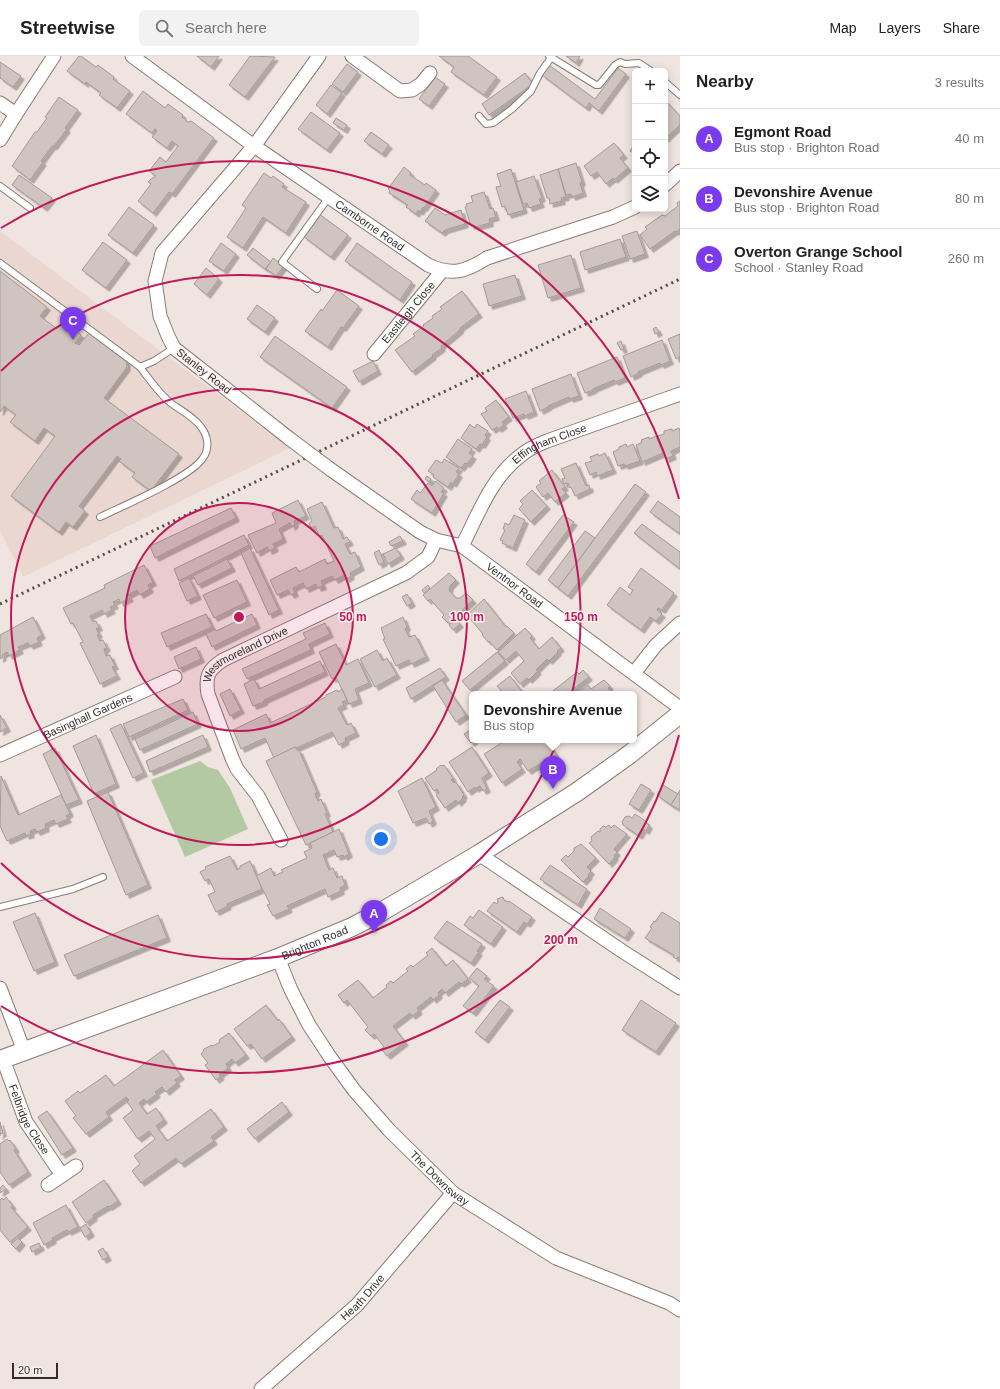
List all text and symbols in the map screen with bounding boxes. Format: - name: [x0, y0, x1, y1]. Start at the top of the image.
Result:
- search box: [139, 10, 419, 46]
- text: Streetwise: [20, 17, 115, 38]
- icon: search: [153, 17, 175, 39]
- text: Search here: [185, 19, 267, 36]
- text: Map: [829, 20, 857, 36]
- text: Layers: [879, 20, 921, 36]
- text: Share: [943, 20, 980, 36]
- map controls: [632, 68, 668, 212]
- button: +: [632, 68, 668, 104]
- text: Nearby: [696, 72, 754, 91]
- text: 3 results: [935, 75, 984, 90]
- button: −: [632, 104, 668, 140]
- text: Egmont Road: [734, 123, 832, 140]
- text: A: [704, 131, 714, 146]
- text: 40 m: [955, 131, 984, 146]
- button: locate: [632, 140, 668, 176]
- text: Bus stop · Brighton Road: [734, 140, 879, 155]
- button: layers: [632, 176, 668, 212]
- text: Devonshire Avenue: [734, 183, 873, 200]
- text: B: [704, 191, 714, 206]
- text: 80 m: [955, 191, 984, 206]
- street label: Camborne Road: [333, 197, 407, 253]
- text: Bus stop · Brighton Road: [734, 200, 879, 215]
- text: Overton Grange School: [734, 243, 902, 260]
- text: C: [704, 251, 714, 266]
- text: 260 m: [948, 251, 984, 266]
- text: School · Stanley Road: [734, 260, 863, 275]
- street label: Eastleigh Close: [379, 279, 437, 346]
- pin: C: [60, 307, 86, 340]
- street label: Stanley Road: [174, 346, 234, 396]
- street label: Effingham Close: [510, 422, 588, 466]
- street label: Ventnor Road: [484, 560, 545, 610]
- centre of rings: [232, 610, 246, 624]
- text: 50 m: [339, 610, 367, 624]
- text: 100 m: [450, 610, 484, 624]
- text: 150 m: [564, 610, 598, 624]
- street label: Westmoreland Drive: [201, 624, 290, 683]
- street label: Basinghall Gardens: [41, 691, 134, 741]
- popup: [469, 691, 637, 743]
- text: Devonshire Avenue: [484, 701, 622, 718]
- text: Bus stop: [484, 718, 534, 733]
- pin: B: [540, 756, 566, 789]
- your location: [371, 829, 391, 849]
- pin: A: [361, 900, 387, 933]
- street label: Brighton Road: [280, 923, 350, 962]
- text: 200 m: [544, 933, 578, 947]
- street label: Felbridge Close: [7, 1083, 52, 1156]
- street label: The Downsway: [408, 1148, 472, 1208]
- street label: Heath Drive: [338, 1272, 387, 1322]
- scale bar: [12, 1361, 58, 1380]
- text: 20 m: [18, 1364, 42, 1376]

